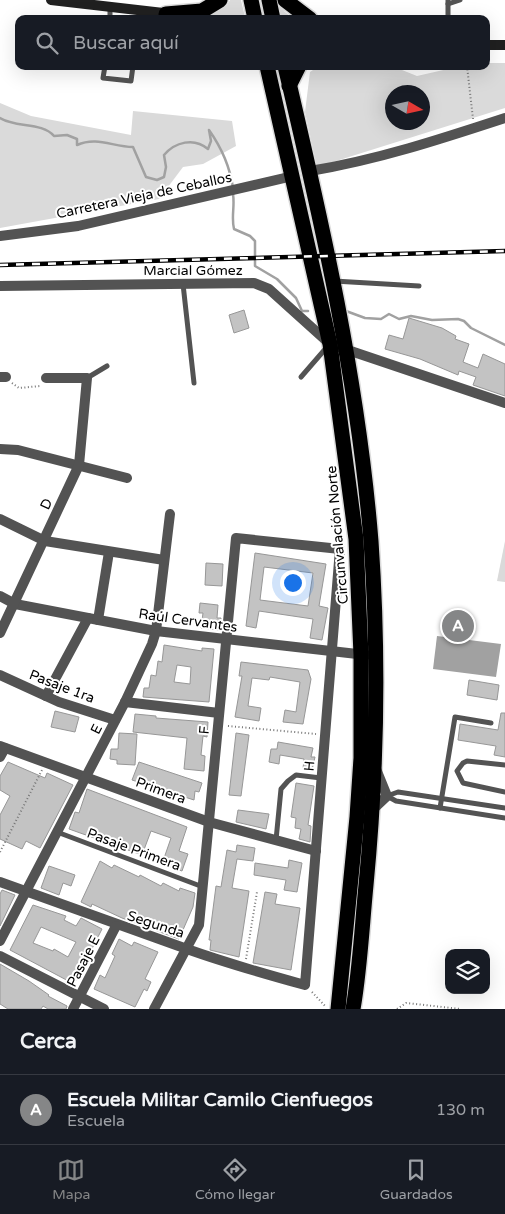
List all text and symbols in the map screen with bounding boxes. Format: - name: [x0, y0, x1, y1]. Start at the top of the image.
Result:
- search box: [15, 15, 490, 70]
- icon: search: [33, 29, 61, 57]
- text: Buscar aquí: [73, 32, 179, 54]
- north arrow: [385, 85, 430, 130]
- street label: Carretera Vieja de Ceballos: [55, 169, 234, 222]
- street label: Marcial Gómez: [143, 262, 243, 279]
- street label: Circunvalación Norte: [323, 465, 352, 605]
- street label: D: [37, 496, 56, 513]
- your location: [280, 570, 306, 596]
- street label: Raúl Cervantes: [137, 605, 239, 636]
- pin: A: [442, 607, 474, 645]
- street label: Pasaje 1ra: [27, 666, 97, 707]
- street label: E: [87, 721, 106, 737]
- street label: F: [196, 725, 213, 735]
- street label: H: [301, 760, 318, 772]
- street label: Primera: [133, 774, 188, 807]
- street label: Pasaje Primera: [85, 825, 183, 874]
- street label: Segunda: [125, 907, 187, 942]
- street label: Pasaje E: [63, 933, 104, 990]
- map controls: [445, 949, 490, 994]
- button: layers: [445, 949, 490, 994]
- text: Cerca: [20, 1029, 77, 1054]
- text: Escuela Militar Camilo Cienfuegos: [67, 1089, 373, 1111]
- text: A: [30, 1100, 42, 1120]
- text: 130 m: [436, 1100, 485, 1120]
- text: Escuela: [67, 1111, 125, 1131]
- tab: Mapa: [52, 1156, 90, 1203]
- tab: Cómo llegar: [195, 1156, 275, 1203]
- tab: Guardados: [380, 1156, 453, 1203]

